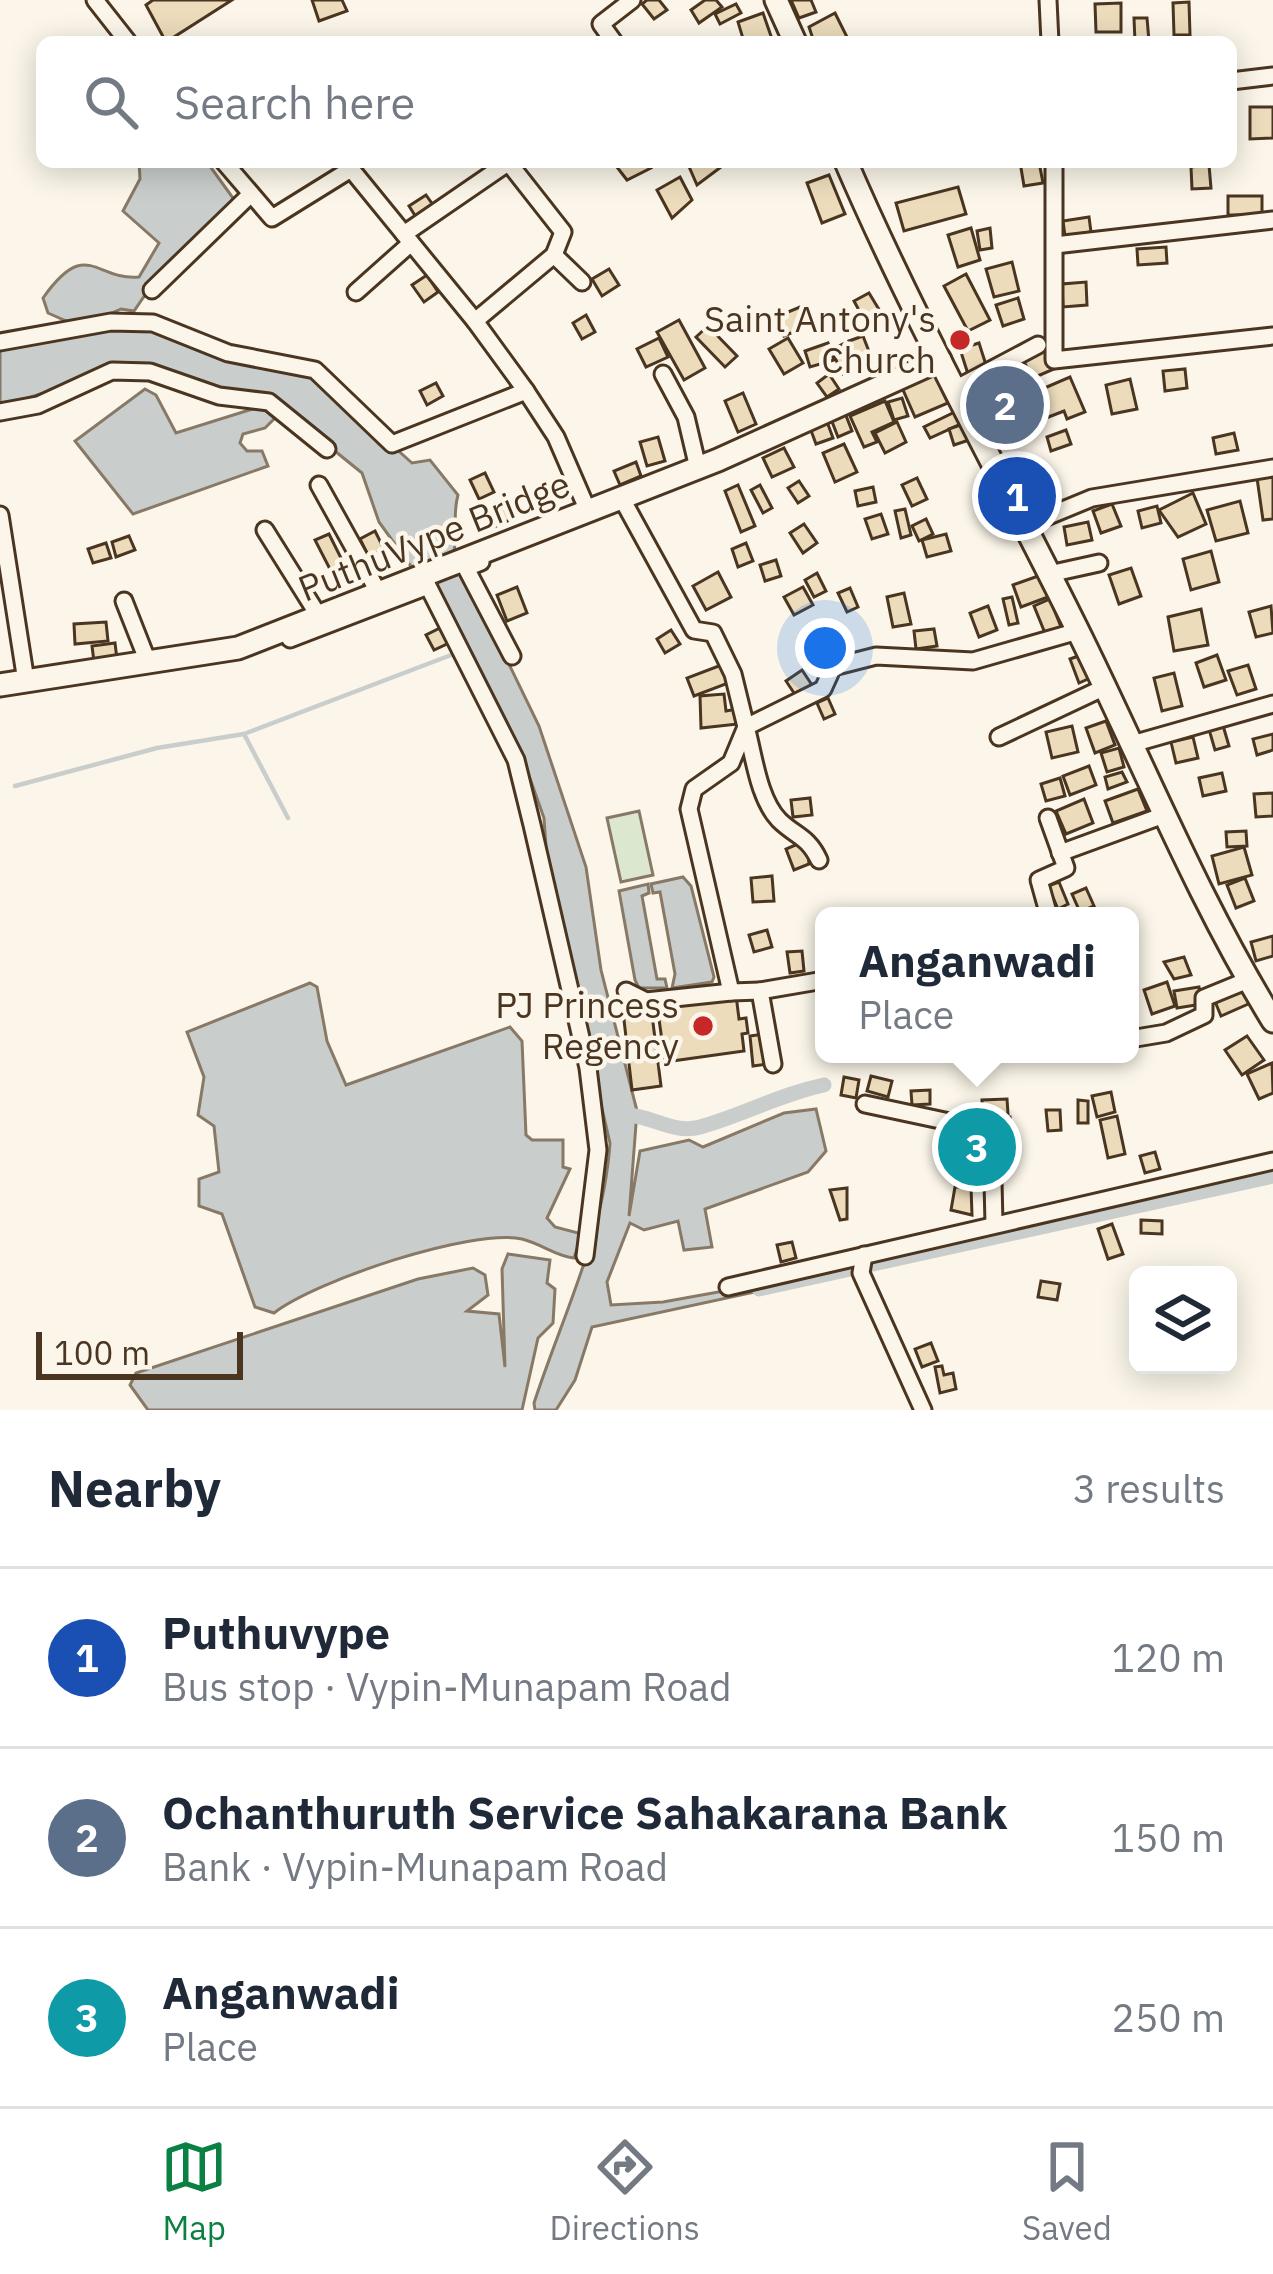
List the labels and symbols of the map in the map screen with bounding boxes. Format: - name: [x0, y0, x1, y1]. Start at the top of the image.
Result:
- place label: Saint Antony's Church: [704, 295, 936, 383]
- marker: Saint Antony's Church: [947, 327, 973, 353]
- pin: 2: [966, 360, 1044, 450]
- pin: 1: [978, 451, 1056, 541]
- street label: PuthuVype Bridge: [291, 460, 577, 611]
- your location: [795, 618, 855, 678]
- place label: PJ Princess Regency: [495, 981, 679, 1069]
- marker: PJ Princess Regency: [690, 1013, 716, 1039]
- pin: 3: [938, 1102, 1016, 1192]
- scale bar: [36, 1326, 243, 1379]

